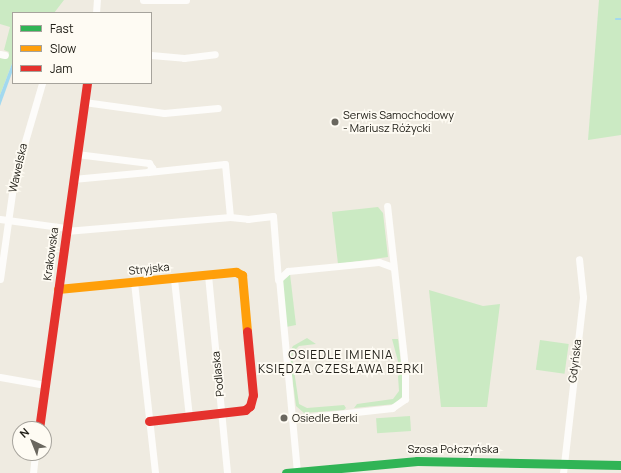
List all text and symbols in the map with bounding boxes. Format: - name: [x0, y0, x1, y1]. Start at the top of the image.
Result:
- legend: [12, 12, 152, 84]
- text: Fast: [50, 20, 74, 37]
- text: Slow: [50, 40, 76, 57]
- text: Jam: [50, 60, 72, 77]
- place label: Serwis Samochodowy - Mariusz Różycki: [343, 109, 454, 135]
- marker: Serwis Samochodowy - Mariusz Różycki: [330, 117, 340, 127]
- street label: Wawelska: [6, 142, 30, 194]
- street label: Krakowska: [41, 227, 61, 281]
- street label: Stryjska: [128, 260, 170, 278]
- street label: Gdyńska: [566, 338, 584, 384]
- district label: OSIEDLE IMIENIA KSIĘDZA CZESŁAWA BERKI: [258, 348, 424, 376]
- street label: Podlaska: [209, 351, 227, 397]
- place label: Osiedle Berki: [292, 411, 358, 425]
- marker: Osiedle Berki: [279, 413, 289, 423]
- north arrow: [12, 421, 52, 461]
- text: N: [16, 424, 32, 441]
- street label: Szosa Połczyńska: [407, 442, 499, 456]

